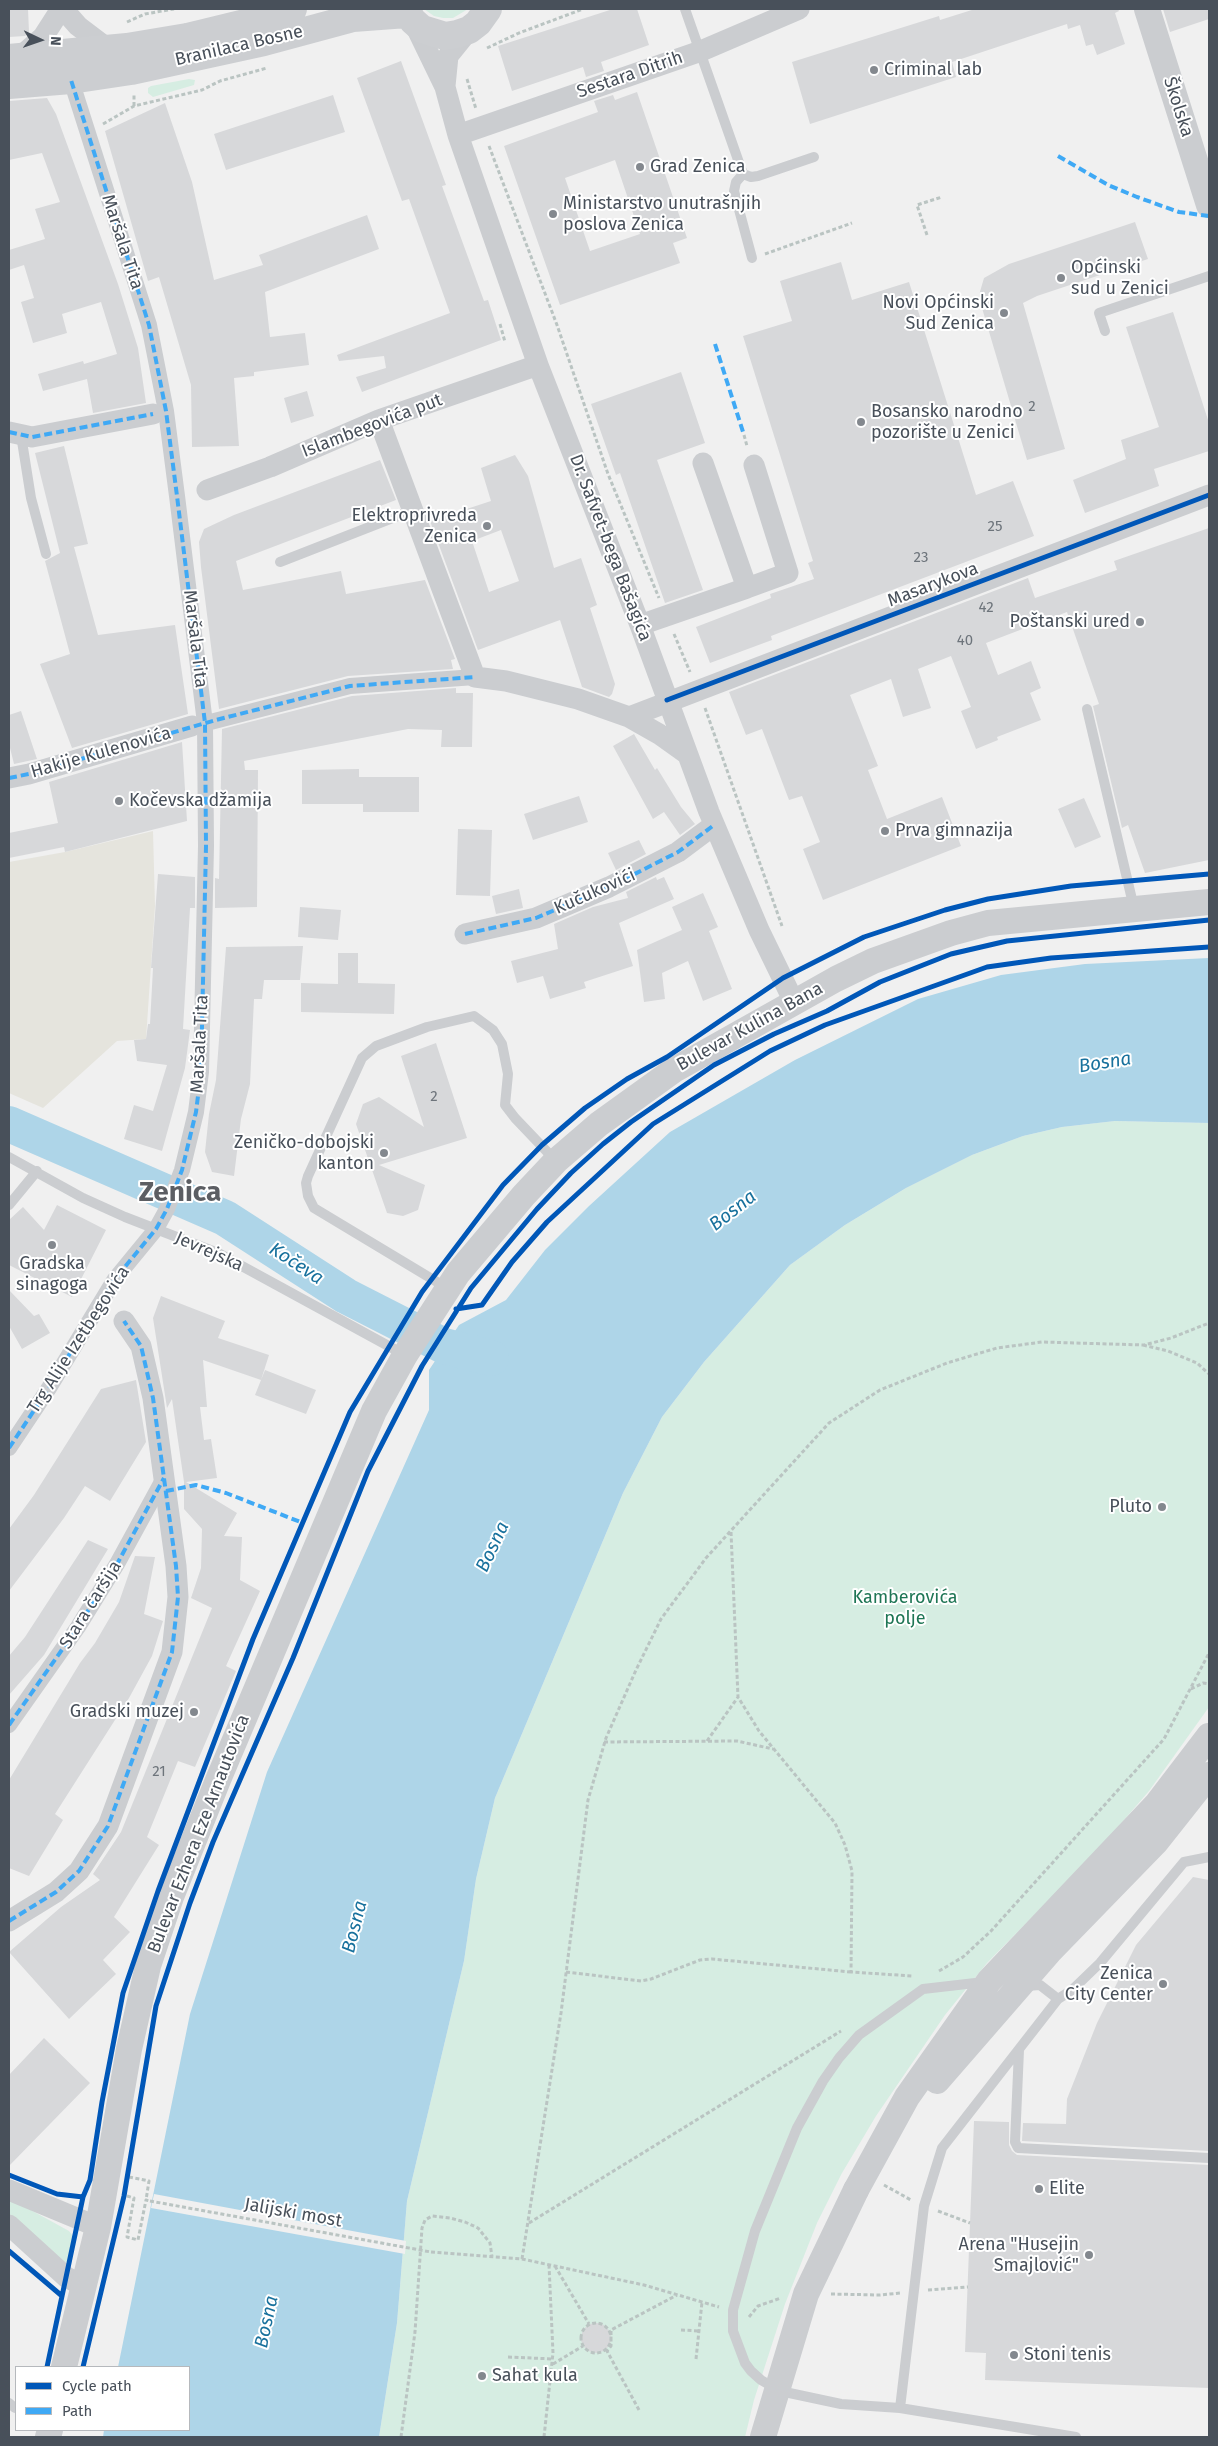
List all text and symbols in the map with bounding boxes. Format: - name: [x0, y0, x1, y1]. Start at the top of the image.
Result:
- north arrow: [15, 15, 65, 65]
- street label: Branilaca Bosne: [173, 21, 305, 71]
- text: N: [47, 36, 64, 46]
- street label: Sestara Ditrih: [574, 47, 686, 103]
- place label: Criminal lab: [884, 59, 982, 81]
- marker: Criminal lab: [868, 64, 880, 76]
- street label: Školska: [1158, 74, 1198, 140]
- place label: Grad Zenica: [650, 156, 746, 178]
- marker: Grad Zenica: [634, 161, 646, 173]
- street label: Maršala Tita: [96, 192, 148, 292]
- place label: Ministarstvo unutrašnjih poslova Zenica: [563, 193, 761, 235]
- marker: Ministarstvo unutrašnjih poslova Zenica: [547, 208, 559, 220]
- place label: Općinski sud u Zenici: [1071, 257, 1169, 300]
- marker: Općinski sud u Zenici: [1055, 272, 1067, 284]
- place label: Novi Općinski Sud Zenica: [882, 292, 994, 334]
- marker: Novi Općinski Sud Zenica: [998, 307, 1010, 319]
- street label: Islambegovića put: [299, 389, 445, 463]
- house number: 2: [1028, 398, 1036, 416]
- place label: Bosansko narodno pozorište u Zenici: [871, 401, 1023, 444]
- marker: Bosansko narodno pozorište u Zenici: [855, 416, 867, 428]
- street label: Dr. Safvet-bega Bašagića: [564, 451, 656, 645]
- place label: Elektroprivreda Zenica: [352, 505, 477, 548]
- house number: 25: [988, 518, 1002, 536]
- marker: Elektroprivreda Zenica: [481, 520, 493, 532]
- house number: 23: [914, 549, 928, 567]
- street label: Masarykova: [885, 558, 981, 612]
- street label: Maršala Tita: [178, 589, 212, 689]
- house number: 42: [978, 599, 994, 617]
- place label: Poštanski ured: [1010, 611, 1130, 633]
- marker: Poštanski ured: [1134, 616, 1146, 628]
- house number: 40: [957, 632, 973, 650]
- street label: Hakije Kulenovića: [28, 723, 174, 783]
- place label: Kočevska džamija: [129, 790, 272, 812]
- marker: Kočevska džamija: [113, 795, 125, 807]
- place label: Prva gimnazija: [895, 820, 1013, 842]
- marker: Prva gimnazija: [879, 825, 891, 837]
- street label: Kučukovići: [551, 864, 639, 920]
- street label: Bulevar Kulina Bana: [673, 978, 827, 1076]
- street label: Maršala Tita: [187, 994, 213, 1094]
- water label: Bosna: [1077, 1048, 1133, 1078]
- house number: 2: [430, 1088, 438, 1106]
- place label: Zeničko-dobojski kanton: [234, 1132, 374, 1174]
- marker: Zeničko-dobojski kanton: [378, 1147, 390, 1159]
- district label: Zenica: [139, 1176, 221, 1210]
- water label: Bosna: [705, 1186, 761, 1236]
- street label: Jevrejska: [171, 1227, 247, 1277]
- water label: Kočeva: [265, 1238, 327, 1290]
- marker: Gradska sinagoga: [46, 1239, 58, 1251]
- place label: Gradska sinagoga: [16, 1253, 88, 1296]
- street label: Trg Alije Izetbegovića: [23, 1262, 135, 1418]
- place label: Pluto: [1109, 1496, 1152, 1518]
- marker: Pluto: [1156, 1501, 1168, 1513]
- water label: Bosna: [471, 1518, 515, 1576]
- street label: Stara čaršija: [55, 1557, 127, 1653]
- park label: Kamberovića polje: [852, 1587, 958, 1630]
- place label: Gradski muzej: [70, 1701, 184, 1723]
- marker: Gradski muzej: [188, 1706, 200, 1718]
- street label: Bulevar Ezhera Eze Arnautovića: [143, 1712, 255, 1956]
- house number: 21: [152, 1763, 166, 1781]
- water label: Bosna: [338, 1899, 372, 1955]
- place label: Zenica City Center: [1065, 1963, 1153, 2006]
- marker: Zenica City Center: [1157, 1978, 1169, 1990]
- place label: Elite: [1049, 2178, 1085, 2200]
- marker: Elite: [1033, 2183, 1045, 2195]
- street label: Jalijski most: [242, 2194, 344, 2232]
- place label: Arena "Husejin Smajlović": [959, 2234, 1079, 2276]
- marker: Arena "Husejin Smajlović": [1083, 2249, 1095, 2261]
- water label: Bosna: [250, 2294, 284, 2350]
- place label: Stoni tenis: [1024, 2344, 1111, 2366]
- marker: Stoni tenis: [1008, 2349, 1020, 2361]
- place label: Sahat kula: [492, 2365, 578, 2387]
- legend: [15, 2366, 190, 2431]
- marker: Sahat kula: [476, 2370, 488, 2382]
- text: Cycle path: [62, 2377, 132, 2395]
- text: Path: [62, 2402, 92, 2420]

